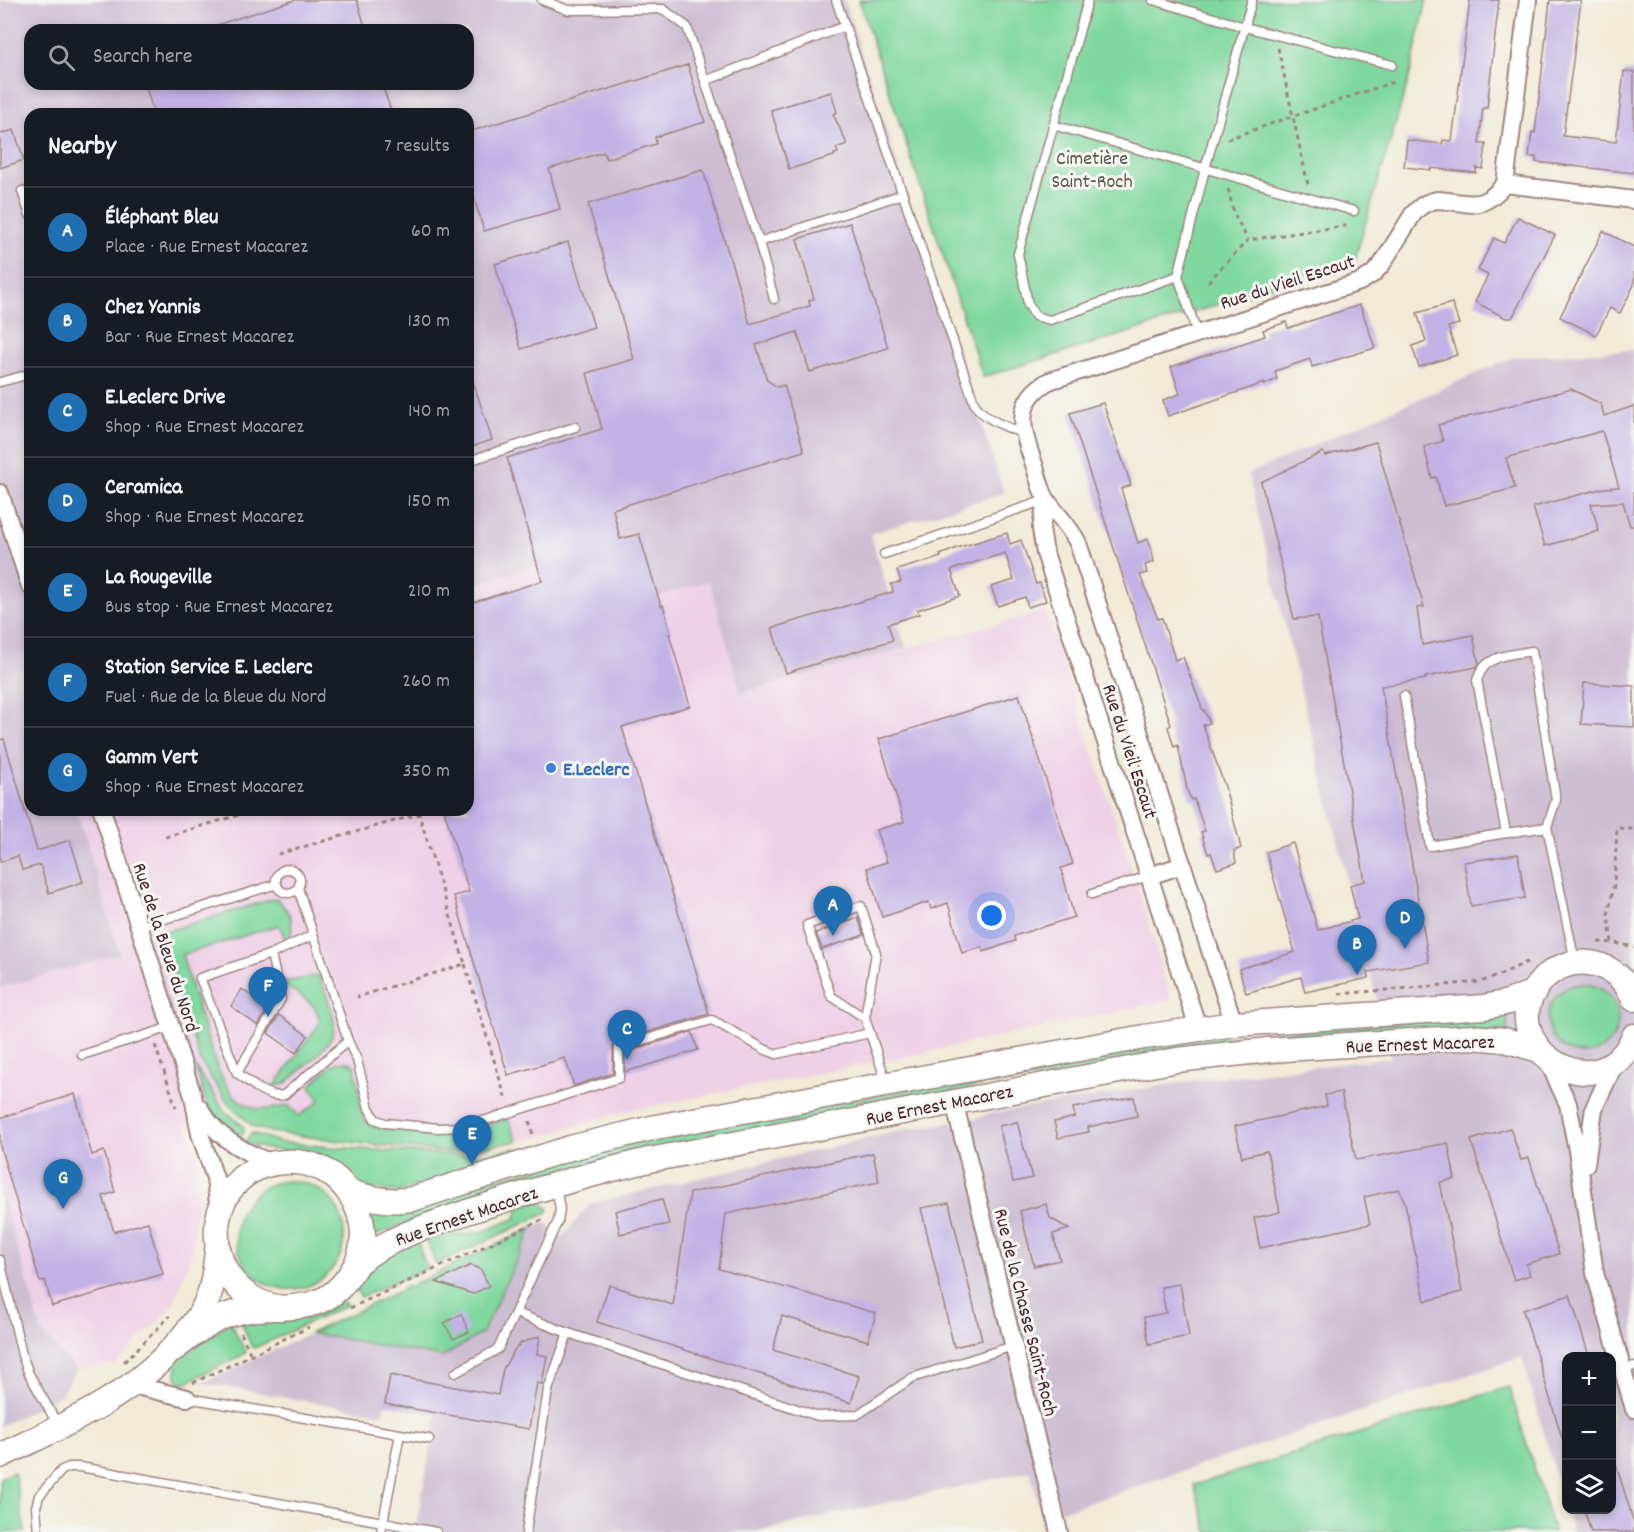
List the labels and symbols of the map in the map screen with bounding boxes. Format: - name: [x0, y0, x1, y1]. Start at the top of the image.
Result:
- park label: Cimetière Saint-Roch: [1051, 146, 1133, 197]
- street label: Rue du Vieil Escaut: [1217, 249, 1359, 319]
- street label: Rue du Vieil Escaut: [1093, 681, 1163, 823]
- place label: E.Leclerc: [563, 757, 629, 785]
- marker: E.Leclerc: [544, 761, 558, 775]
- street label: Rue de la Bleue du Nord: [124, 860, 205, 1036]
- pin: A: [814, 886, 852, 936]
- pin: D: [1386, 900, 1424, 949]
- your location: [977, 901, 1006, 930]
- pin: B: [1338, 926, 1376, 975]
- pin: F: [248, 968, 288, 1017]
- pin: C: [608, 1010, 646, 1060]
- street label: Rue Ernest Macarez: [1345, 1029, 1495, 1063]
- street label: Rue Ernest Macarez: [864, 1079, 1016, 1135]
- pin: E: [452, 1116, 492, 1165]
- pin: G: [44, 1160, 82, 1209]
- street label: Rue Ernest Macarez: [392, 1180, 542, 1255]
- street label: Rue de la Chasse Saint-Roch: [985, 1206, 1063, 1419]

